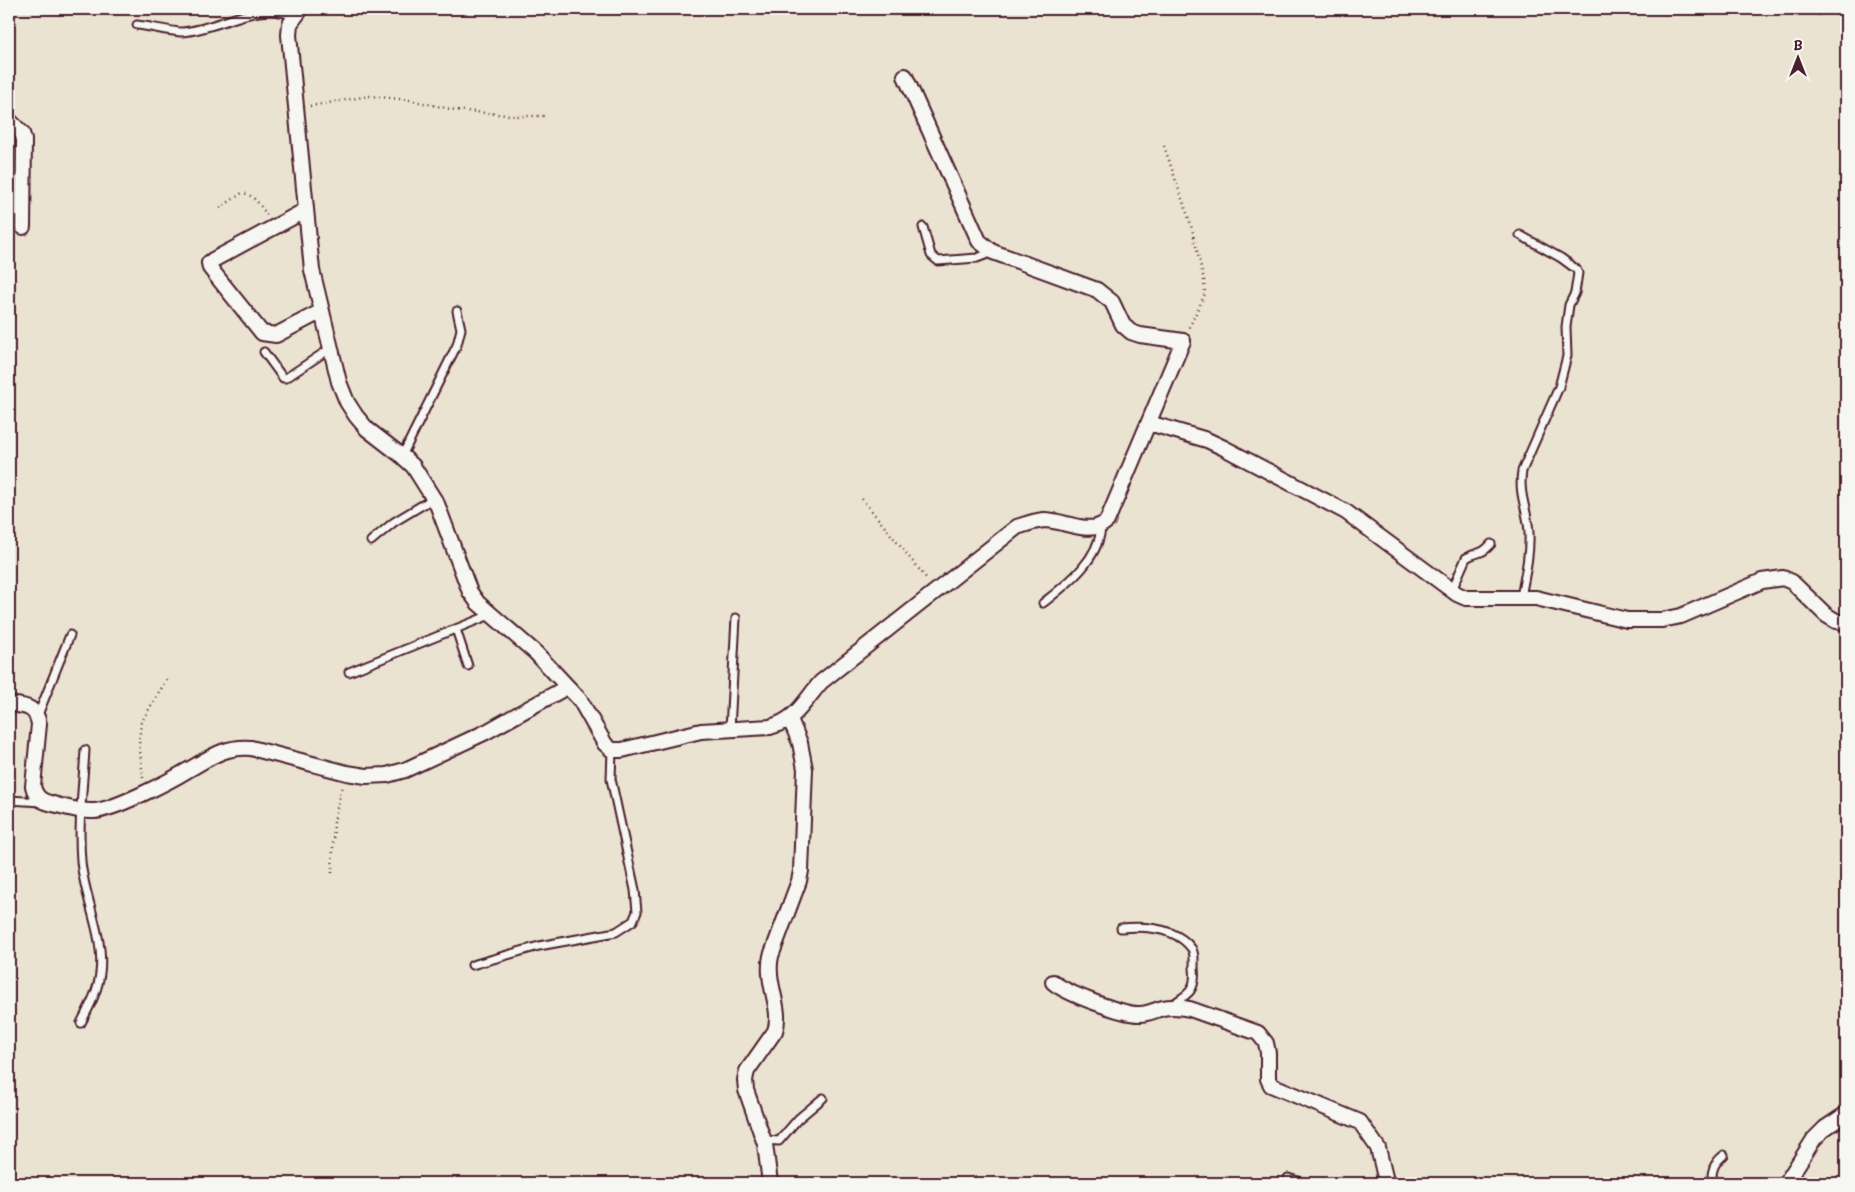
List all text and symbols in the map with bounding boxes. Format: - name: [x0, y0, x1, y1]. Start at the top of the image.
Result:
- north arrow: [1772, 32, 1822, 82]
- text: B: [1793, 35, 1803, 54]

